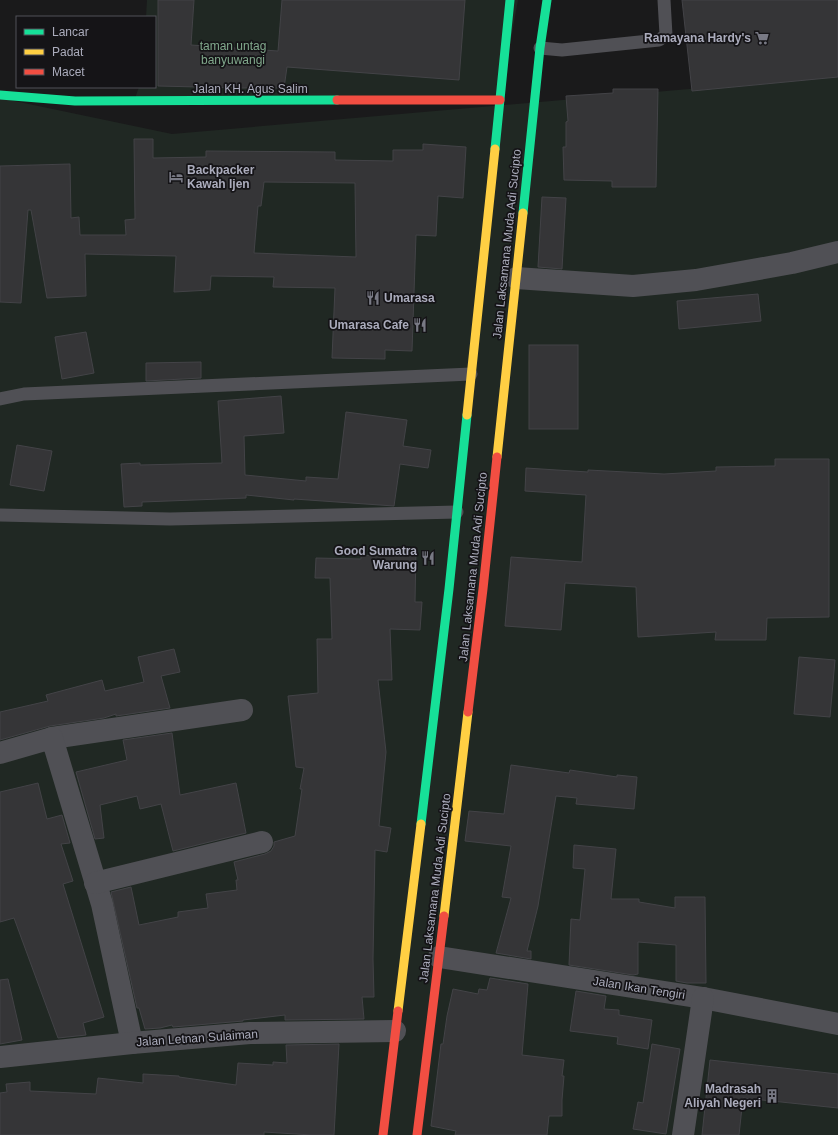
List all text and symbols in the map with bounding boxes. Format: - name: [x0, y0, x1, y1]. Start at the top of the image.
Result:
- legend: [16, 16, 156, 88]
- text: Lancar: [52, 25, 89, 39]
- supermarket icon: Ramayana Hardy's: [754, 30, 770, 46]
- place label: Ramayana Hardy's: [644, 31, 751, 45]
- park label: taman untag banyuwangi: [200, 39, 266, 67]
- text: Padat: [52, 45, 84, 59]
- text: Macet: [52, 65, 85, 79]
- street label: Jalan KH. Agus Salim: [192, 82, 308, 96]
- street label: Jalan Laksamana Muda Adi Sucipto: [490, 148, 524, 340]
- place label: Backpacker Kawah Ijen: [187, 163, 255, 191]
- hotel icon: Backpacker Kawah Ijen: [168, 169, 184, 185]
- restaurant icon: Umarasa: [365, 290, 381, 306]
- place label: Umarasa: [384, 291, 435, 305]
- restaurant icon: Umarasa Cafe: [412, 317, 428, 333]
- place label: Umarasa Cafe: [329, 318, 409, 332]
- street label: Jalan Laksamana Muda Adi Sucipto: [456, 471, 490, 663]
- place label: Good Sumatra Warung: [334, 544, 417, 572]
- restaurant icon: Good Sumatra Warung: [420, 550, 436, 566]
- street label: Jalan Laksamana Muda Adi Sucipto: [416, 792, 454, 984]
- street label: Jalan Ikan Tengiri: [592, 974, 686, 1002]
- street label: Jalan Letnan Sulaiman: [136, 1027, 258, 1049]
- place label: Madrasah Aliyah Negeri: [684, 1082, 761, 1110]
- building icon: Madrasah Aliyah Negeri: [764, 1088, 780, 1104]

